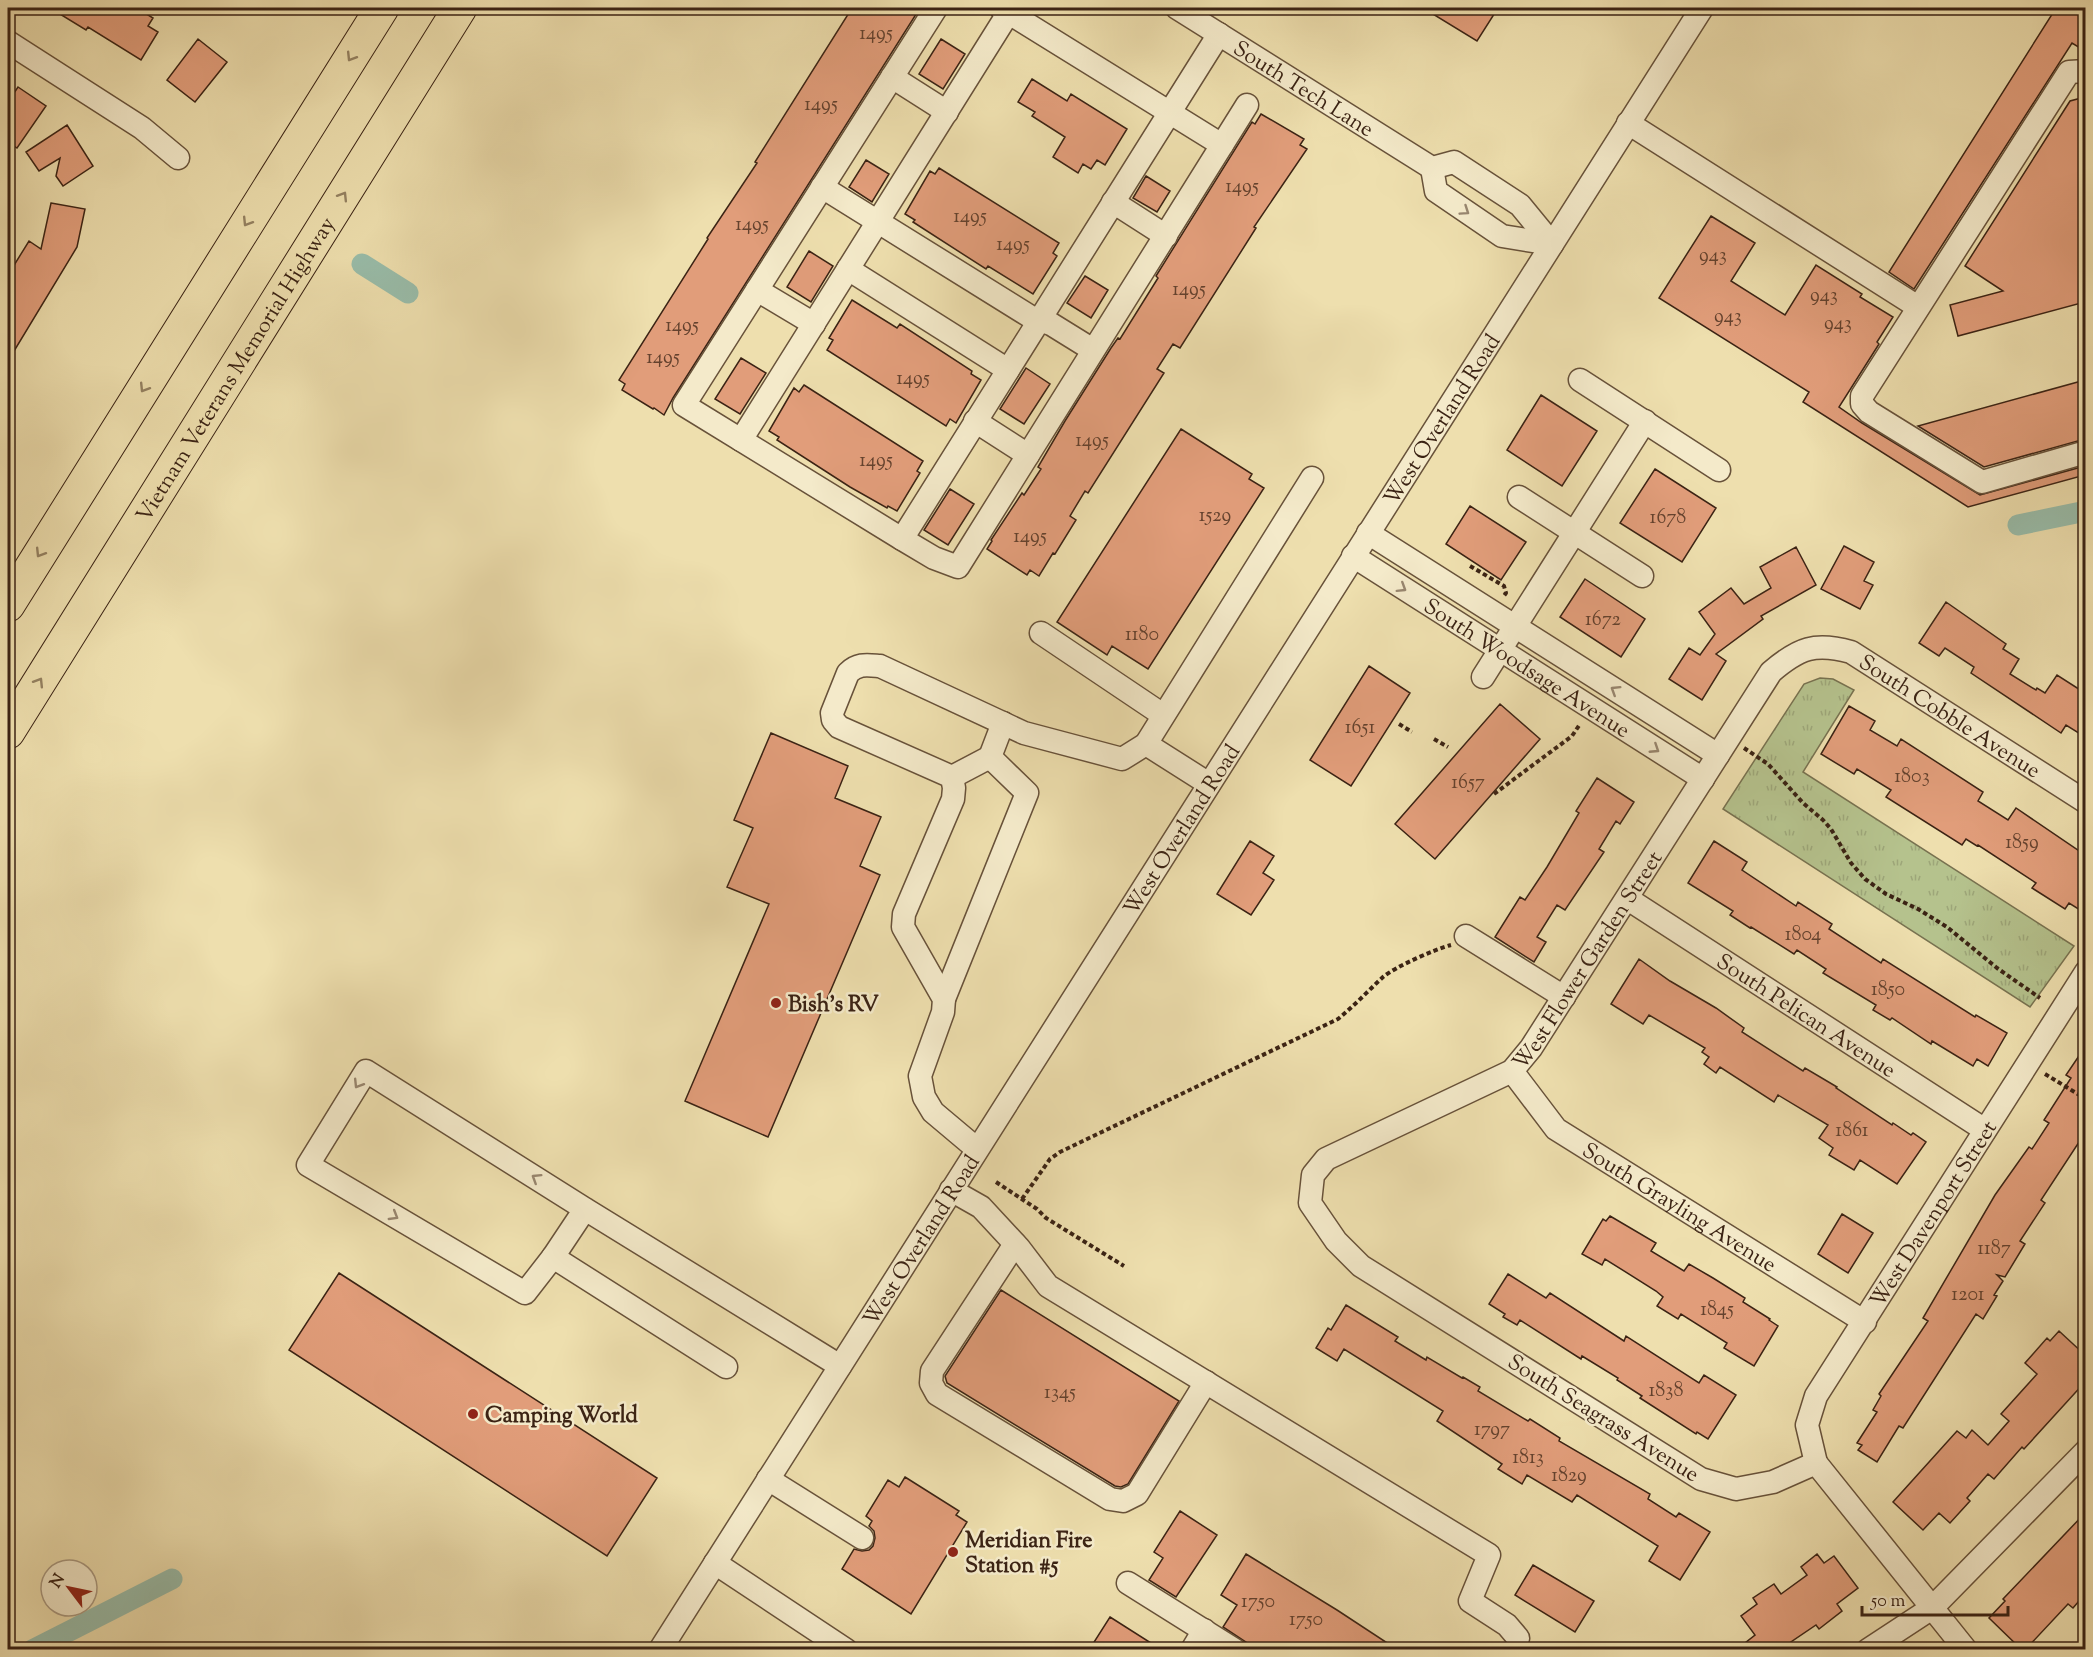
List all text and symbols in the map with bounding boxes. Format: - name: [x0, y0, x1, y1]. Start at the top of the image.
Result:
- house number: 1495: [859, 20, 893, 49]
- street label: South Tech Lane: [1226, 34, 1379, 147]
- one-way arrow: [346, 51, 358, 61]
- house number: 1495: [804, 91, 838, 120]
- house number: 1495: [1225, 173, 1259, 202]
- one-way arrow: [335, 192, 347, 202]
- house number: 1495: [953, 203, 987, 232]
- one-way arrow: [1458, 204, 1469, 215]
- house number: 1495: [735, 211, 769, 240]
- street label: Vietnam Veterans Memorial Highway: [130, 212, 345, 529]
- one-way arrow: [244, 216, 255, 227]
- house number: 1495: [996, 231, 1030, 260]
- house number: 943: [1699, 242, 1727, 271]
- house number: 1495: [1172, 276, 1206, 305]
- house number: 943: [1810, 282, 1838, 311]
- house number: 943: [1714, 303, 1742, 332]
- house number: 943: [1824, 310, 1852, 339]
- house number: 1495: [665, 312, 699, 341]
- street label: West Overland Road: [1377, 329, 1510, 512]
- house number: 1495: [646, 344, 680, 373]
- house number: 1495: [896, 365, 930, 394]
- one-way arrow: [139, 382, 151, 392]
- house number: 1495: [1075, 427, 1109, 456]
- house number: 1495: [859, 447, 893, 476]
- house number: 1529: [1199, 502, 1231, 531]
- house number: 1678: [1650, 504, 1686, 533]
- house number: 1495: [1013, 523, 1047, 552]
- one-way arrow: [36, 546, 47, 557]
- one-way arrow: [1396, 580, 1407, 591]
- street label: South Woodsage Avenue: [1416, 592, 1636, 748]
- house number: 1672: [1585, 606, 1621, 635]
- house number: 1180: [1125, 621, 1159, 650]
- street label: South Cobble Avenue: [1851, 648, 2046, 788]
- one-way arrow: [31, 678, 43, 688]
- one-way arrow: [1611, 686, 1622, 697]
- house number: 1651: [1345, 714, 1375, 743]
- street label: West Overland Road: [1117, 739, 1250, 923]
- one-way arrow: [1649, 742, 1659, 754]
- house number: 1803: [1894, 763, 1930, 792]
- house number: 1657: [1451, 769, 1485, 798]
- house number: 1859: [2005, 829, 2039, 858]
- street label: West Flower Garden Street: [1506, 845, 1672, 1078]
- house number: 1804: [1785, 921, 1821, 950]
- street label: South Pelican Avenue: [1709, 947, 1901, 1087]
- house number: 1850: [1871, 976, 1905, 1005]
- place label: Bish's RV: [788, 990, 879, 1022]
- marker: Bish's RV: [769, 996, 783, 1010]
- one-way arrow: [354, 1078, 366, 1088]
- street label: West Davenport Street: [1863, 1115, 2007, 1315]
- house number: 1861: [1835, 1117, 1869, 1146]
- street label: South Grayling Avenue: [1575, 1136, 1782, 1282]
- street label: West Overland Road: [857, 1149, 989, 1333]
- one-way arrow: [532, 1174, 543, 1185]
- one-way arrow: [388, 1208, 398, 1220]
- house number: 1187: [1977, 1235, 2011, 1264]
- house number: 1201: [1951, 1281, 1985, 1310]
- house number: 1845: [1700, 1296, 1734, 1325]
- street label: South Seagrass Avenue: [1500, 1347, 1704, 1492]
- house number: 1838: [1649, 1377, 1683, 1406]
- house number: 1345: [1044, 1379, 1076, 1408]
- place label: Camping World: [485, 1401, 639, 1433]
- marker: Camping World: [466, 1407, 480, 1421]
- house number: 1797: [1474, 1416, 1510, 1445]
- house number: 1813: [1512, 1444, 1544, 1473]
- house number: 1829: [1551, 1462, 1587, 1491]
- place label: Meridian Fire Station #5: [965, 1526, 1093, 1583]
- marker: Meridian Fire Station #5: [946, 1545, 960, 1559]
- north arrow: [39, 1558, 99, 1618]
- text: N: [45, 1570, 72, 1593]
- scale bar: [1862, 1579, 2008, 1617]
- house number: 1750: [1241, 1588, 1275, 1617]
- text: 50 m: [1870, 1589, 1906, 1615]
- house number: 1750: [1289, 1606, 1323, 1635]

